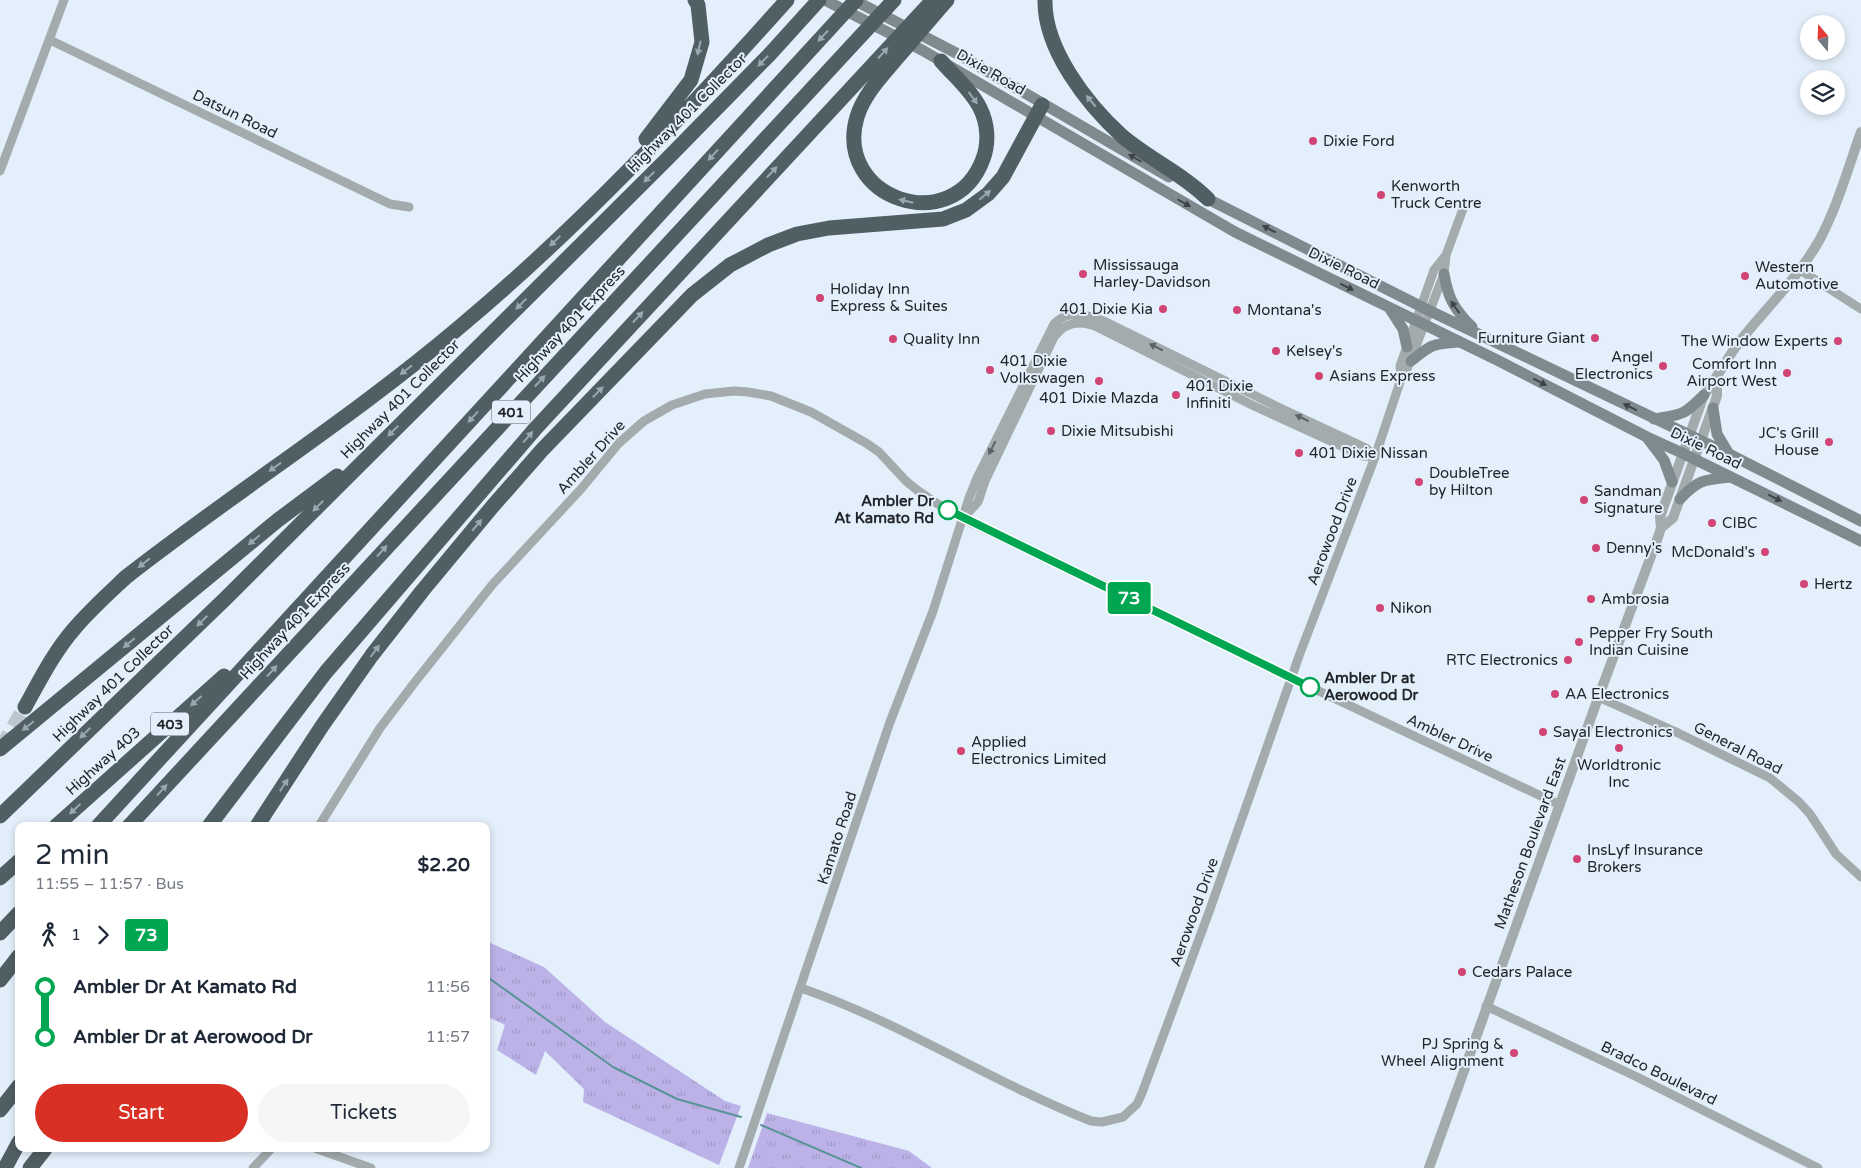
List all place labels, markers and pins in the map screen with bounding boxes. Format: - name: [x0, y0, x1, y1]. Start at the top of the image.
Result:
- place label: Dixie Ford: [1323, 132, 1395, 150]
- marker: Dixie Ford: [1307, 135, 1319, 147]
- place label: Kenworth Truck Centre: [1391, 177, 1482, 212]
- marker: Kenworth Truck Centre: [1375, 189, 1387, 201]
- place label: Mississauga Harley-Davidson: [1093, 256, 1211, 291]
- place label: Western Automotive: [1755, 258, 1839, 293]
- marker: Mississauga Harley-Davidson: [1077, 268, 1089, 280]
- marker: Western Automotive: [1739, 270, 1751, 282]
- place label: Holiday Inn Express & Suites: [830, 280, 948, 315]
- marker: Holiday Inn Express & Suites: [814, 292, 826, 304]
- place label: 401 Dixie Kia: [1060, 300, 1153, 318]
- place label: Montana's: [1247, 301, 1322, 319]
- marker: 401 Dixie Kia: [1157, 303, 1169, 315]
- marker: Montana's: [1231, 304, 1243, 316]
- place label: Furniture Giant: [1478, 329, 1585, 347]
- place label: Quality Inn: [903, 330, 980, 348]
- marker: Furniture Giant: [1589, 332, 1601, 344]
- place label: The Window Experts: [1681, 332, 1828, 350]
- marker: Quality Inn: [887, 333, 899, 345]
- marker: The Window Experts: [1832, 335, 1844, 347]
- place label: Kelsey's: [1286, 342, 1342, 360]
- marker: Kelsey's: [1270, 345, 1282, 357]
- place label: Angel Electronics: [1575, 348, 1653, 383]
- place label: 401 Dixie Volkswagen: [1000, 352, 1085, 387]
- place label: Comfort Inn Airport West: [1687, 355, 1777, 390]
- marker: Angel Electronics: [1657, 360, 1669, 372]
- marker: 401 Dixie Volkswagen: [984, 364, 996, 376]
- place label: Asians Express: [1329, 367, 1435, 385]
- marker: Comfort Inn Airport West: [1781, 367, 1793, 379]
- marker: Asians Express: [1313, 370, 1325, 382]
- marker: 401 Dixie Mazda: [1093, 375, 1105, 387]
- place label: 401 Dixie Infiniti: [1186, 377, 1253, 412]
- place label: 401 Dixie Mazda: [1039, 389, 1159, 407]
- marker: 401 Dixie Infiniti: [1170, 389, 1182, 401]
- place label: Dixie Mitsubishi: [1061, 422, 1174, 440]
- place label: JC's Grill House: [1759, 424, 1819, 459]
- marker: Dixie Mitsubishi: [1045, 425, 1057, 437]
- marker: JC's Grill House: [1823, 436, 1835, 448]
- place label: 401 Dixie Nissan: [1309, 444, 1428, 462]
- marker: 401 Dixie Nissan: [1293, 447, 1305, 459]
- place label: DoubleTree by Hilton: [1429, 464, 1509, 499]
- marker: DoubleTree by Hilton: [1413, 476, 1425, 488]
- place label: Sandman Signature: [1594, 482, 1663, 517]
- place label: Ambler Dr At Kamato Rd: [834, 492, 934, 527]
- marker: Sandman Signature: [1578, 494, 1590, 506]
- marker: Ambler Dr At Kamato Rd: [938, 500, 958, 520]
- place label: CIBC: [1722, 514, 1758, 532]
- marker: CIBC: [1706, 517, 1718, 529]
- place label: Denny's: [1606, 539, 1662, 557]
- marker: Denny's: [1590, 542, 1602, 554]
- place label: McDonald's: [1671, 543, 1755, 561]
- marker: McDonald's: [1759, 546, 1771, 558]
- place label: Hertz: [1814, 575, 1853, 593]
- marker: Hertz: [1798, 578, 1810, 590]
- place label: Ambrosia: [1601, 590, 1669, 608]
- marker: Ambrosia: [1585, 593, 1597, 605]
- place label: Nikon: [1390, 599, 1432, 617]
- marker: Nikon: [1374, 602, 1386, 614]
- place label: Pepper Fry South Indian Cuisine: [1589, 624, 1713, 659]
- marker: Pepper Fry South Indian Cuisine: [1573, 636, 1585, 648]
- place label: RTC Electronics: [1446, 651, 1558, 669]
- marker: RTC Electronics: [1562, 654, 1574, 666]
- place label: Ambler Dr at Aerowood Dr: [1324, 669, 1419, 704]
- marker: Ambler Dr at Aerowood Dr: [1300, 677, 1320, 697]
- place label: AA Electronics: [1565, 685, 1669, 703]
- marker: AA Electronics: [1549, 688, 1561, 700]
- place label: Sayal Electronics: [1553, 723, 1673, 741]
- marker: Sayal Electronics: [1537, 726, 1549, 738]
- place label: Applied Electronics Limited: [971, 733, 1107, 768]
- marker: Worldtronic Inc: [1613, 742, 1625, 754]
- marker: Applied Electronics Limited: [955, 745, 967, 757]
- place label: Worldtronic Inc: [1577, 756, 1661, 791]
- place label: InsLyf Insurance Brokers: [1587, 841, 1703, 876]
- marker: InsLyf Insurance Brokers: [1571, 853, 1583, 865]
- place label: Cedars Palace: [1472, 963, 1572, 981]
- marker: Cedars Palace: [1456, 966, 1468, 978]
- place label: PJ Spring & Wheel Alignment: [1381, 1035, 1504, 1070]
- marker: PJ Spring & Wheel Alignment: [1508, 1047, 1520, 1059]

